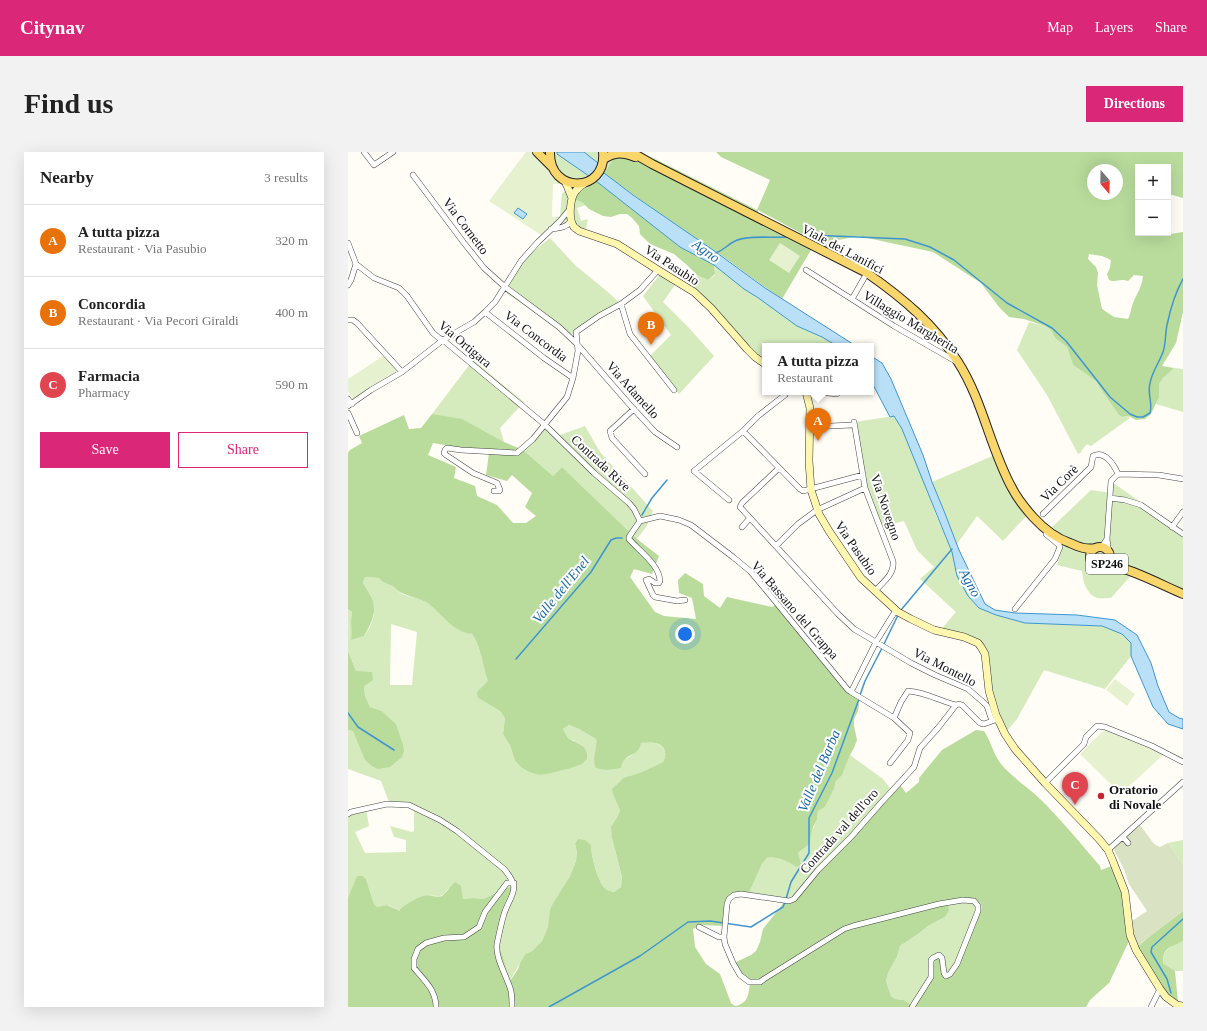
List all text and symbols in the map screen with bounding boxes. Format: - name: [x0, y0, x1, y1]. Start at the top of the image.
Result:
- text: Citynav: [20, 17, 84, 38]
- text: Map: [1047, 20, 1073, 35]
- text: Layers: [1095, 20, 1133, 35]
- text: Share: [1155, 20, 1187, 35]
- button: Directions: [1086, 86, 1183, 122]
- text: Find us: [24, 88, 114, 119]
- north arrow: [1087, 164, 1123, 200]
- map controls: [1135, 164, 1171, 236]
- button: +: [1135, 164, 1171, 200]
- text: Nearby: [40, 168, 94, 187]
- text: 3 results: [264, 170, 308, 185]
- street label: Via Cornetto: [440, 195, 492, 257]
- button: −: [1135, 200, 1171, 236]
- street label: Viale dei Lanifici: [799, 221, 887, 277]
- text: A tutta pizza: [78, 224, 160, 240]
- text: A: [48, 233, 58, 248]
- text: 320 m: [275, 233, 308, 248]
- water label: Agno: [689, 236, 722, 266]
- text: Restaurant · Via Pasubio: [78, 241, 207, 256]
- street label: Via Pasubio: [642, 242, 702, 288]
- street label: Villaggio Margherita: [860, 287, 962, 357]
- text: Concordia: [78, 296, 146, 312]
- text: B: [49, 305, 57, 320]
- text: 400 m: [275, 305, 308, 320]
- street label: Via Concordia: [501, 307, 571, 365]
- pin: B: [638, 312, 664, 345]
- text: Restaurant · Via Pecori Giraldi: [78, 313, 239, 328]
- street label: Via Ortigara: [435, 318, 495, 371]
- popup: [762, 343, 874, 395]
- text: A tutta pizza: [777, 353, 859, 369]
- street label: Via Adamello: [603, 358, 663, 422]
- text: Farmacia: [78, 368, 140, 384]
- text: Restaurant: [777, 370, 833, 385]
- text: C: [48, 377, 58, 392]
- text: 590 m: [275, 377, 308, 392]
- text: Pharmacy: [78, 385, 130, 400]
- pin: A: [805, 408, 831, 441]
- button: Save: [40, 432, 170, 468]
- button: Share: [178, 432, 308, 468]
- street label: Contrada Rive: [568, 432, 634, 494]
- street label: Via Corè: [1037, 461, 1081, 505]
- street label: Via Novegno: [868, 472, 904, 542]
- street label: Via Pasubio: [832, 518, 880, 578]
- water label: Valle dell'Enel: [530, 554, 592, 626]
- road number: SP246: [1086, 554, 1128, 574]
- street label: Via Bassano del Grappa: [748, 558, 842, 662]
- water label: Agno: [956, 566, 984, 600]
- your location: [675, 624, 695, 644]
- street label: Via Montello: [911, 645, 979, 689]
- water label: Valle del Barba: [795, 728, 843, 814]
- pin: C: [1062, 772, 1088, 805]
- place label: Oratorio di Novale: [1109, 782, 1162, 812]
- street label: Contrada val dell'oro: [797, 785, 881, 877]
- marker: Oratorio di Novale: [1096, 791, 1106, 801]

